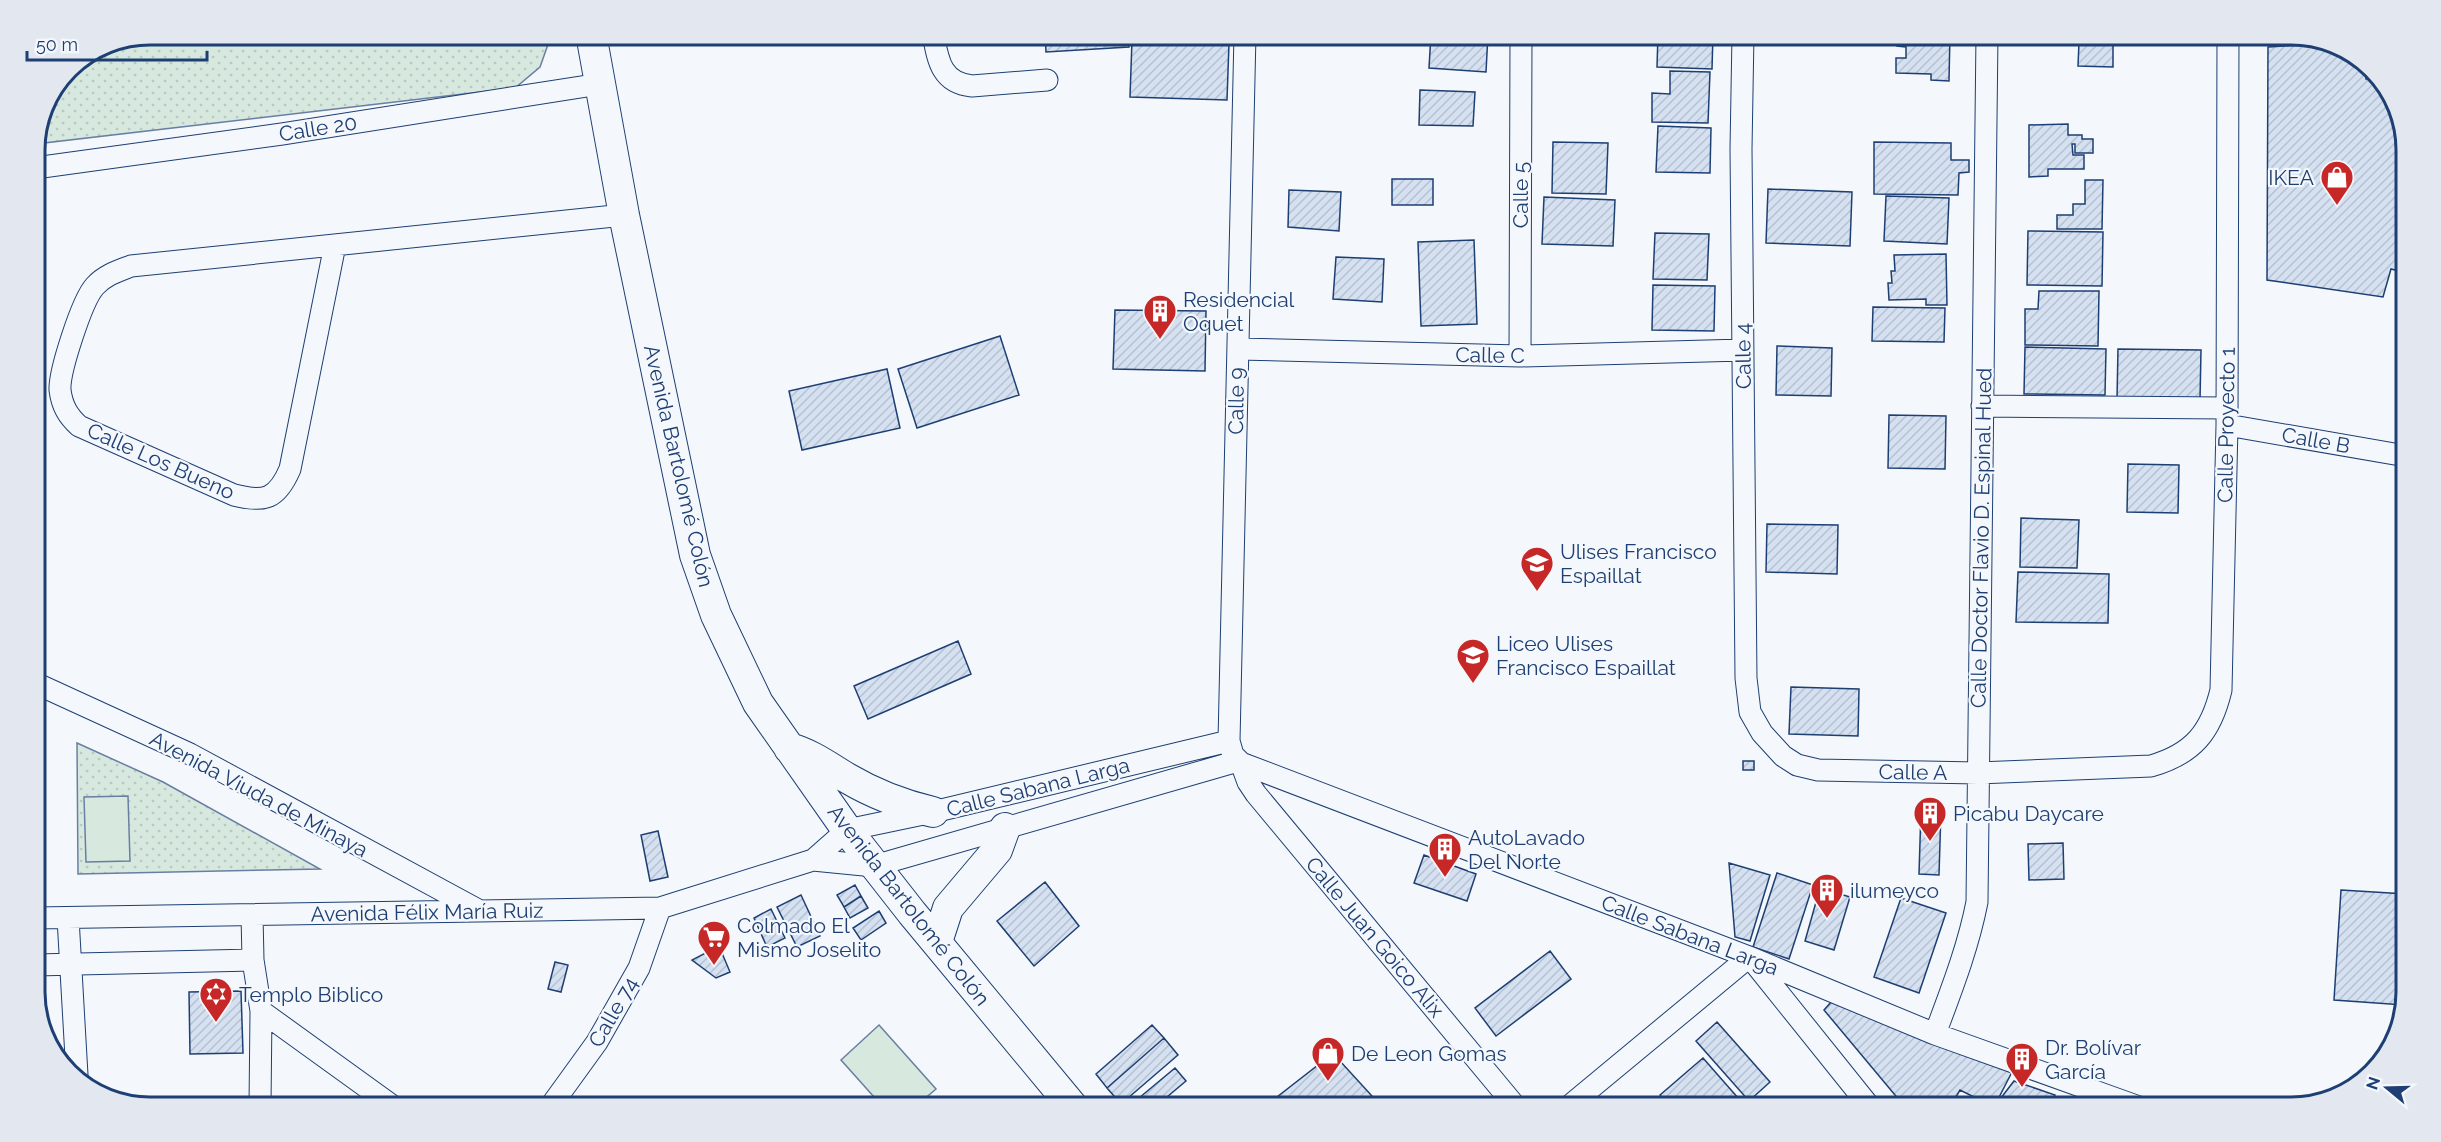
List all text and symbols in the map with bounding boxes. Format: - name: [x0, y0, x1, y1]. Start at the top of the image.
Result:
- scale bar: [27, 24, 207, 62]
- text: 50 m: [36, 34, 78, 55]
- street label: Calle 20: [277, 109, 359, 147]
- shop icon: IKEA: [2319, 159, 2355, 206]
- street label: Calle 5: [1508, 162, 1533, 228]
- place label: IKEA: [2268, 165, 2314, 190]
- place label: Residencial Oquet: [1183, 287, 1295, 336]
- building icon: Residencial Oquet: [1142, 293, 1178, 340]
- street label: Calle 4: [1730, 323, 1756, 389]
- street label: Avenida Bartolomé Colón: [639, 342, 719, 590]
- street label: Calle C: [1455, 342, 1525, 368]
- street label: Calle Proyecto 1: [2212, 347, 2240, 503]
- street label: Calle 9: [1223, 367, 1249, 435]
- street label: Calle Doctor Flavio D. Espinal Hued: [1966, 368, 1996, 708]
- street label: Calle Los Bueno: [84, 417, 238, 505]
- street label: Calle B: [2280, 422, 2352, 458]
- place label: Ulises Francisco Espaillat: [1560, 539, 1717, 588]
- school or university icon: Ulises Francisco Espaillat: [1519, 545, 1555, 592]
- place label: Liceo Ulises Francisco Espaillat: [1496, 631, 1676, 680]
- school or university icon: Liceo Ulises Francisco Espaillat: [1455, 637, 1491, 684]
- street label: Avenida Viuda de Minaya: [146, 726, 372, 862]
- street label: Calle Sabana Larga: [944, 752, 1132, 822]
- street label: Calle A: [1879, 759, 1947, 785]
- building icon: Picabu Daycare: [1912, 795, 1948, 842]
- street label: Avenida Bartolomé Colón: [823, 800, 995, 1010]
- place label: Picabu Daycare: [1953, 801, 2104, 826]
- place label: AutoLavado Del Norte: [1468, 825, 1585, 874]
- building icon: AutoLavado Del Norte: [1427, 831, 1463, 878]
- street label: Calle Juan Goico Alix: [1301, 852, 1450, 1023]
- building icon: ilumeyco: [1809, 872, 1845, 919]
- place label: ilumeyco: [1850, 878, 1939, 903]
- street label: Calle Sabana Larga: [1598, 890, 1782, 980]
- street label: Avenida Félix María Ruiz: [310, 897, 544, 927]
- place label: Colmado El Mismo Joselito: [737, 913, 881, 962]
- supermarket icon: Colmado El Mismo Joselito: [696, 919, 732, 966]
- street label: Calle 74: [583, 973, 643, 1051]
- synagogue icon: Templo Biblico: [198, 976, 234, 1023]
- place label: Templo Biblico: [239, 982, 383, 1007]
- shop icon: De Leon Gomas: [1310, 1035, 1346, 1082]
- place label: Dr. Bolívar García: [2045, 1035, 2142, 1084]
- place label: De Leon Gomas: [1351, 1041, 1507, 1066]
- building icon: Dr. Bolívar García: [2004, 1041, 2040, 1088]
- north arrow: [2357, 1058, 2417, 1118]
- text: N: [2362, 1074, 2384, 1092]

